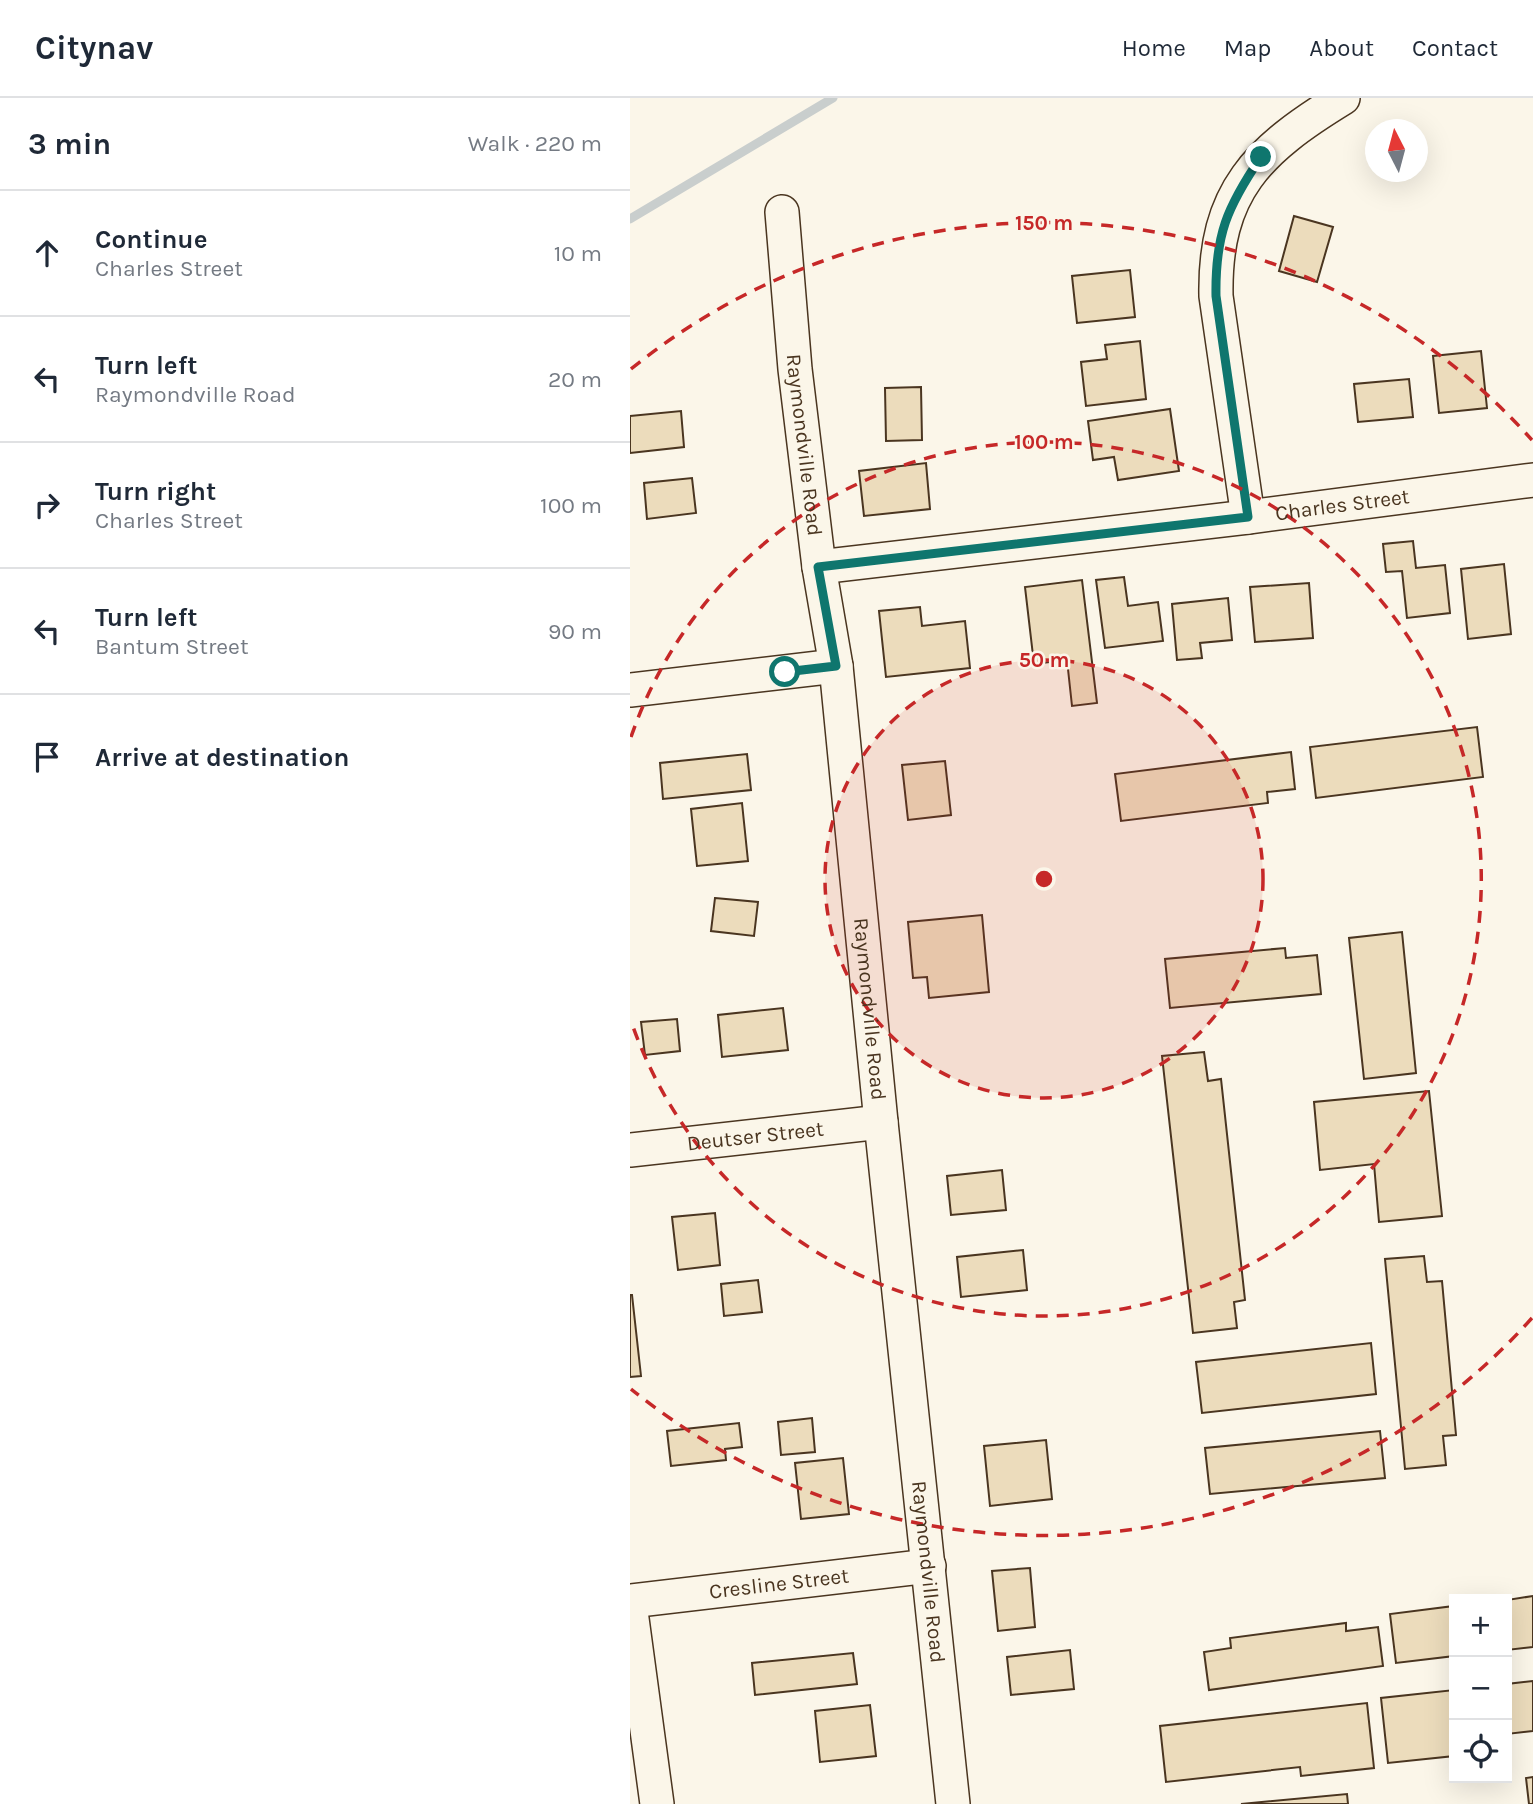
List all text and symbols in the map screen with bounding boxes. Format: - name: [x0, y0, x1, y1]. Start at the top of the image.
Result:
- text: Citynav: [35, 29, 153, 67]
- text: Home: [1122, 34, 1186, 62]
- text: Map: [1224, 34, 1271, 62]
- text: About: [1309, 34, 1374, 62]
- text: Contact: [1412, 34, 1498, 62]
- north arrow: [1365, 119, 1428, 182]
- text: 3 min: [28, 126, 111, 162]
- text: Walk · 220 m: [468, 130, 602, 157]
- route end: [1245, 141, 1276, 172]
- text: 150 m: [1015, 211, 1073, 235]
- text: Continue: [95, 224, 207, 255]
- icon: ahead: [28, 234, 66, 272]
- text: 10 m: [554, 240, 602, 267]
- text: Charles Street: [95, 255, 243, 282]
- text: Turn left: [95, 350, 197, 381]
- street label: Raymondville Road: [782, 353, 827, 537]
- icon: left: [28, 360, 66, 398]
- text: 20 m: [548, 366, 602, 393]
- text: Raymondville Road: [95, 381, 296, 408]
- text: 100 m: [1014, 430, 1074, 454]
- text: Turn right: [95, 476, 216, 507]
- street label: Charles Street: [1274, 484, 1411, 525]
- icon: right: [28, 486, 66, 524]
- text: 100 m: [540, 492, 602, 519]
- text: Charles Street: [95, 507, 243, 534]
- text: Turn left: [95, 602, 197, 633]
- icon: left: [28, 612, 66, 650]
- text: 90 m: [548, 618, 602, 645]
- text: Bantum Street: [95, 633, 249, 660]
- text: 50 m: [1019, 648, 1069, 672]
- route start: [769, 656, 800, 687]
- icon: arrive: [28, 738, 66, 776]
- text: Arrive at destination: [95, 742, 349, 773]
- centre of rings: [1032, 867, 1056, 891]
- street label: Raymondville Road: [849, 917, 891, 1101]
- street label: Deutser Street: [686, 1116, 825, 1156]
- street label: Raymondville Road: [907, 1479, 950, 1664]
- street label: Cresline Street: [708, 1563, 850, 1604]
- map controls: [1449, 1594, 1512, 1783]
- button: +: [1449, 1594, 1512, 1657]
- button: −: [1449, 1657, 1512, 1720]
- button: locate: [1449, 1720, 1512, 1783]

